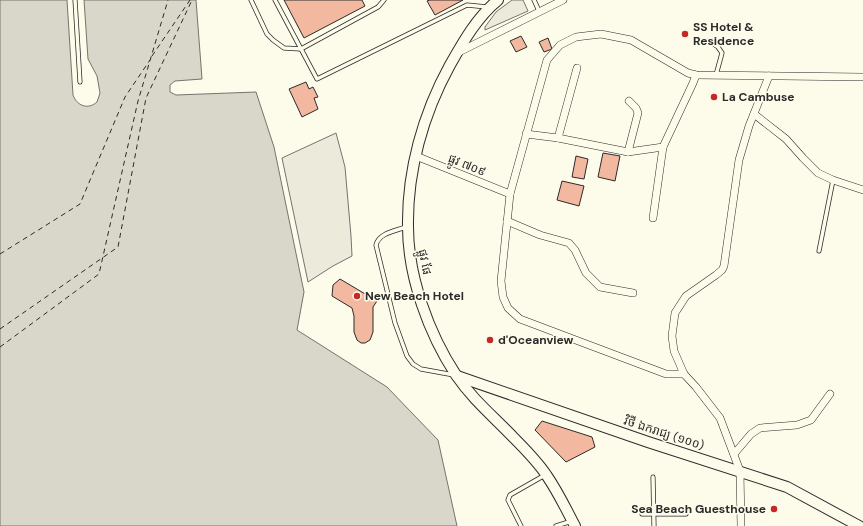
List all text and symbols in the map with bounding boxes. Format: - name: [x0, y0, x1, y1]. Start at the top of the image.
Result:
- place label: SS Hotel & Residence: [693, 19, 754, 49]
- marker: SS Hotel & Residence: [680, 29, 690, 39]
- place label: La Cambuse: [722, 89, 795, 105]
- marker: La Cambuse: [709, 92, 719, 102]
- street label: ផ្លូវ ៧០៩: [445, 150, 488, 182]
- street label: ផ្លូវ ផែ: [412, 248, 435, 277]
- place label: New Beach Hotel: [365, 288, 464, 304]
- marker: New Beach Hotel: [352, 291, 362, 301]
- place label: d'Oceanview: [498, 332, 574, 348]
- marker: d'Oceanview: [485, 335, 495, 345]
- street label: វិថី ឯករាជ្យ (១០០): [622, 412, 706, 454]
- place label: Sea Beach Guesthouse: [631, 501, 766, 517]
- marker: Sea Beach Guesthouse: [769, 504, 779, 514]

